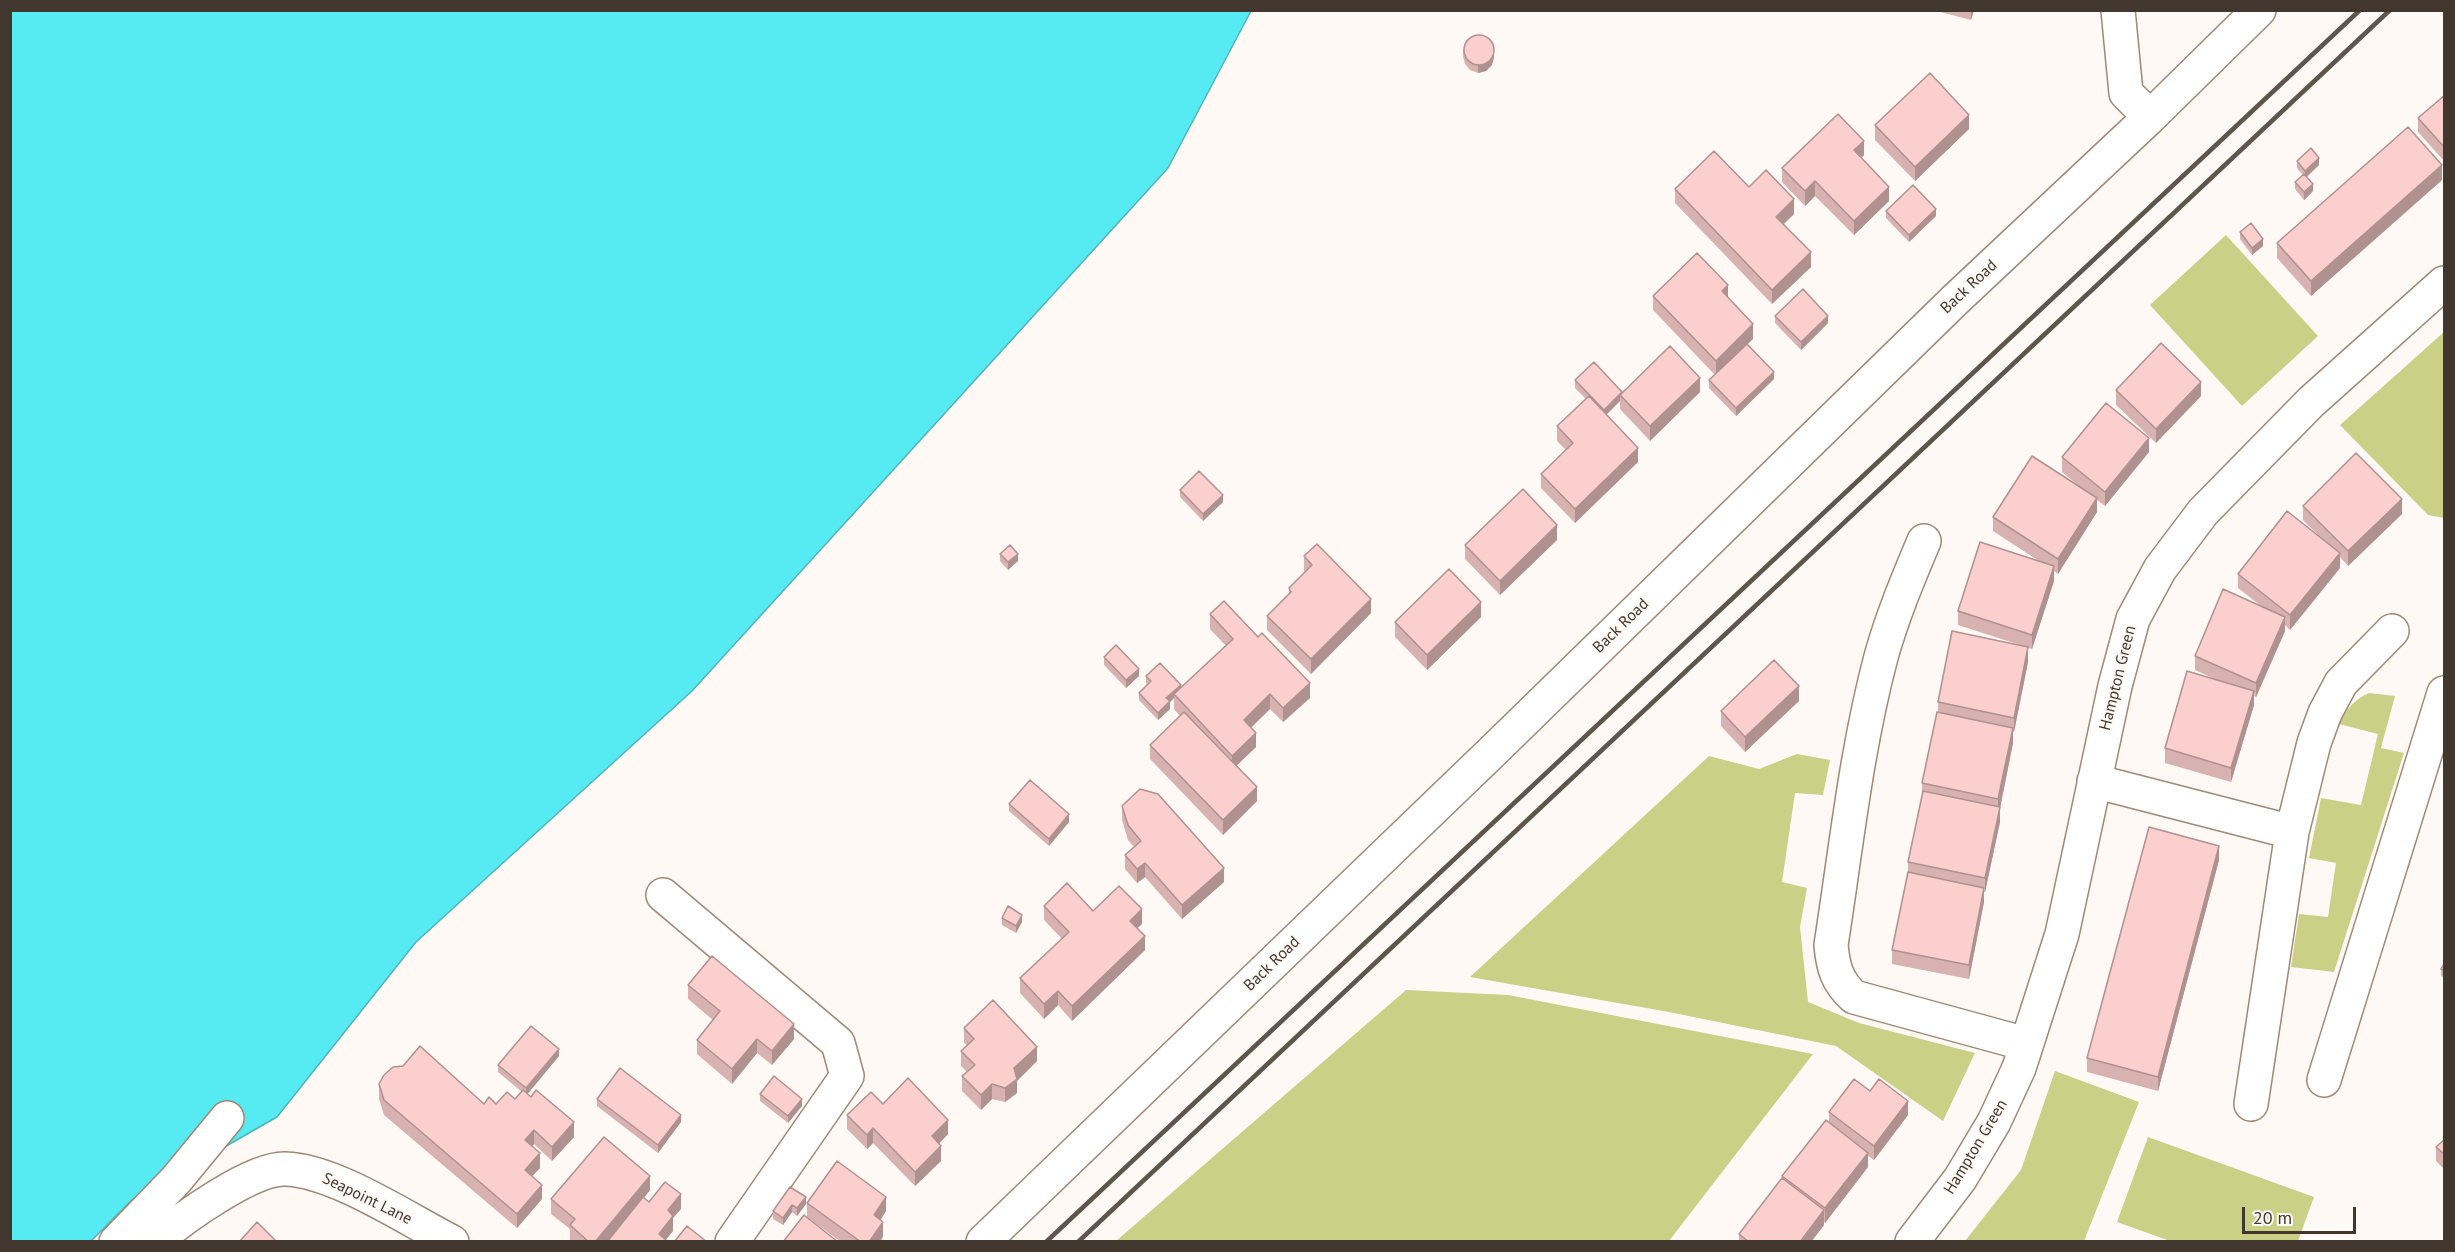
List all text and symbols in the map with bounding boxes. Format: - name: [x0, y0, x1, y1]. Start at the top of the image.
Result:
- street label: Back Road: [1937, 256, 2001, 318]
- street label: Back Road: [1589, 595, 1653, 657]
- street label: Hampton Green: [2096, 624, 2140, 732]
- street label: Back Road: [1240, 933, 1304, 995]
- street label: Hampton Green: [1940, 1096, 2012, 1198]
- street label: Seapoint Lane: [319, 1169, 415, 1229]
- scale bar: [2245, 1195, 2359, 1233]
- text: 20 m: [2253, 1206, 2292, 1229]

